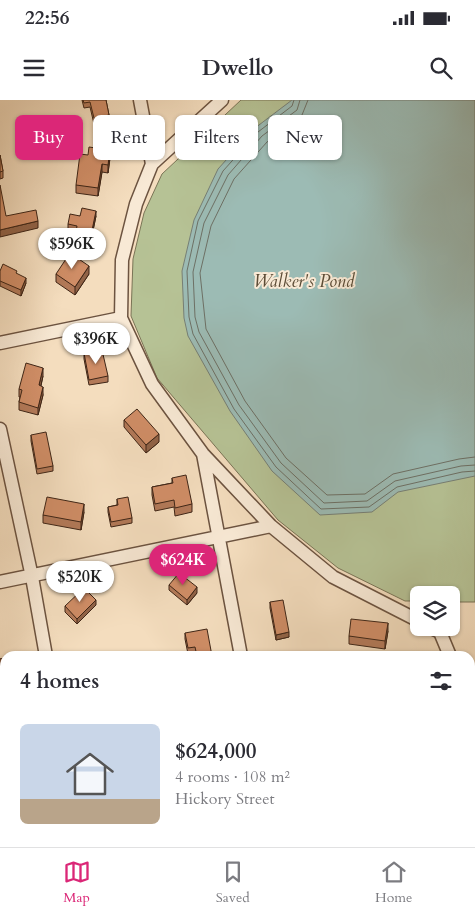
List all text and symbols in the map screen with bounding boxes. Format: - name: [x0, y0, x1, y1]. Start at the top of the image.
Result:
- text: 22:56: [25, 5, 69, 31]
- text: Dwello: [202, 53, 273, 83]
- icon: menu: [20, 54, 48, 82]
- icon: search: [427, 54, 455, 82]
- chip: Buy: [15, 115, 83, 160]
- chip: Rent: [93, 115, 165, 160]
- chip: Filters: [175, 115, 258, 160]
- chip: New: [268, 115, 342, 160]
- pin: $596K: [37, 228, 107, 270]
- text: $596K: [49, 233, 95, 255]
- park label: Walker's Pond: [254, 269, 356, 294]
- pin: $396K: [61, 322, 131, 365]
- text: $396K: [73, 328, 119, 350]
- pin: $624K: [148, 544, 218, 586]
- text: $624K: [160, 549, 206, 571]
- pin: $520K: [45, 560, 115, 603]
- text: $520K: [57, 566, 103, 588]
- map controls: [410, 586, 460, 636]
- button: layers: [410, 586, 460, 636]
- text: 4 homes: [20, 667, 99, 696]
- icon: filters: [427, 667, 455, 695]
- text: $624,000: [175, 737, 256, 766]
- icon: home: [60, 744, 120, 804]
- text: 4 rooms · 108 m²: [175, 766, 290, 788]
- text: Hickory Street: [175, 788, 274, 810]
- tab: Map: [63, 858, 91, 907]
- tab: Saved: [216, 858, 250, 907]
- tab: Home: [375, 858, 412, 907]

